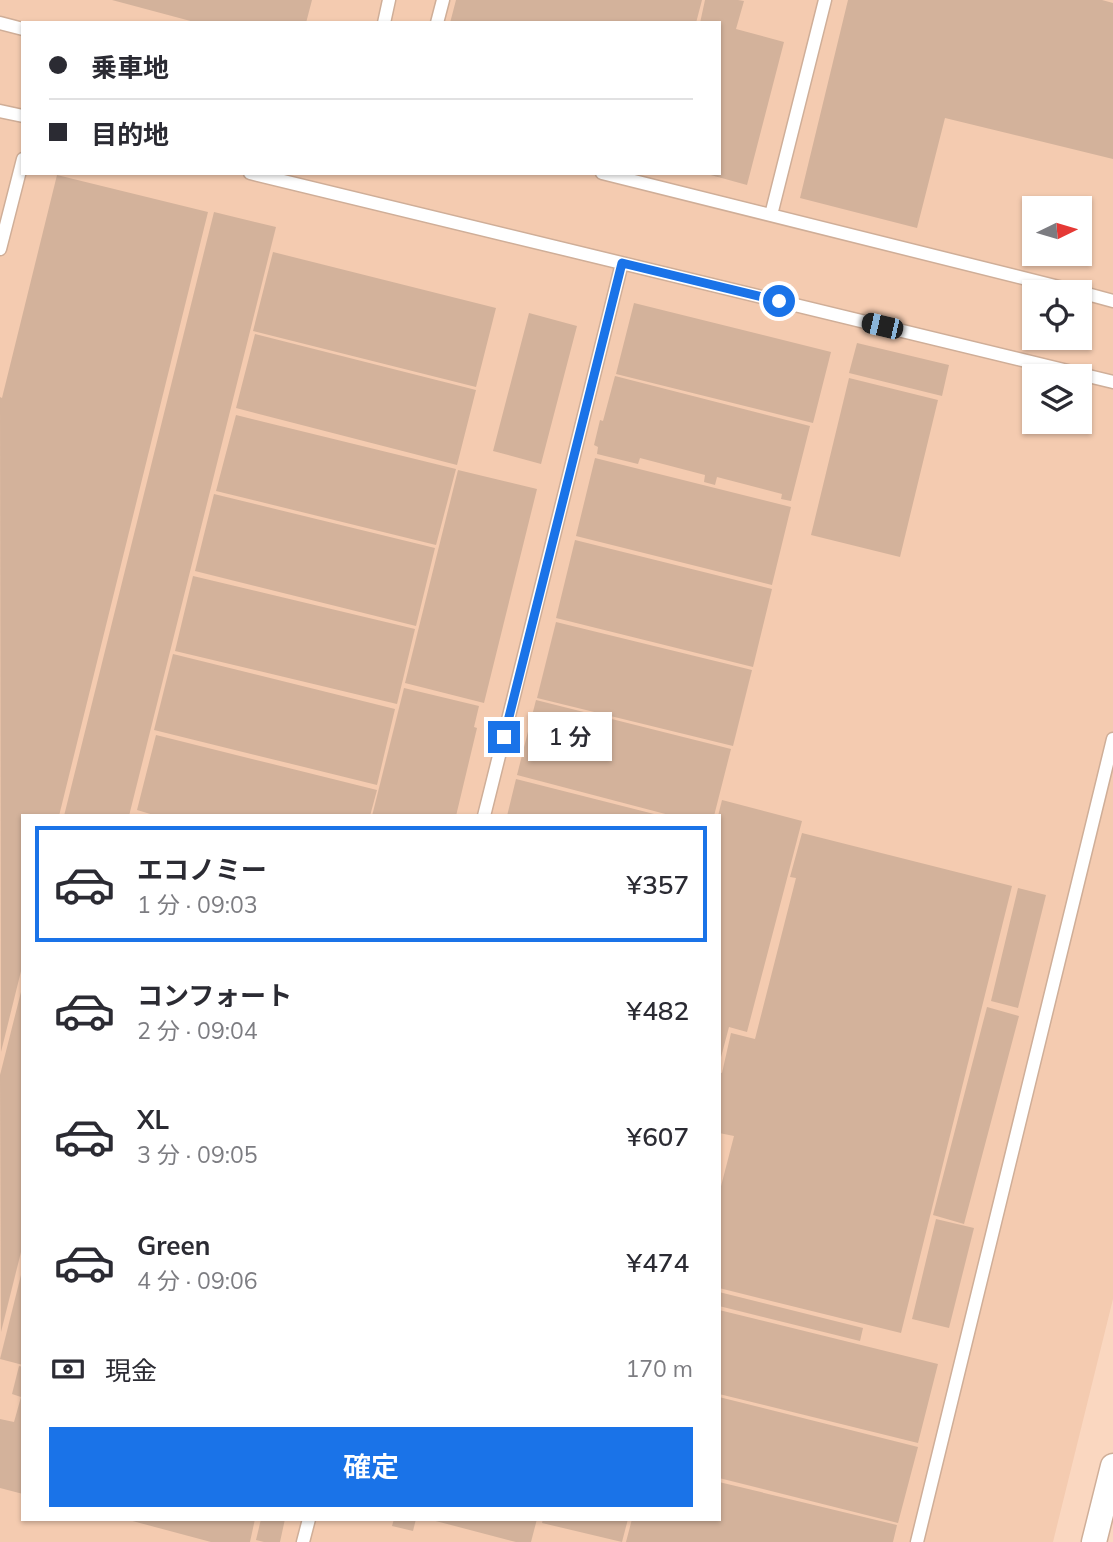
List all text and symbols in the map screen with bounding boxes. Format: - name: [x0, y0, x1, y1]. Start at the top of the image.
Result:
- text: 乗車地: [91, 51, 169, 84]
- text: 目的地: [91, 118, 169, 151]
- north arrow: [1022, 196, 1092, 266]
- map controls: [1022, 196, 1092, 434]
- button: locate: [1022, 280, 1092, 350]
- route start: [763, 285, 795, 317]
- car: [860, 311, 905, 341]
- button: layers: [1022, 364, 1092, 434]
- callout: 1 分: [528, 712, 612, 762]
- route end: [488, 721, 520, 753]
- text: 1 分: [549, 722, 591, 751]
- icon: car: [53, 853, 116, 916]
- text: エコノミー: [137, 853, 267, 886]
- text: ¥357: [627, 868, 689, 901]
- text: 1 分 · 09:03: [137, 890, 258, 919]
- icon: car: [53, 979, 116, 1042]
- text: コンフォート: [137, 979, 292, 1012]
- text: ¥482: [627, 994, 689, 1027]
- text: 2 分 · 09:04: [137, 1016, 258, 1045]
- text: XL: [137, 1103, 169, 1136]
- icon: car: [53, 1105, 116, 1168]
- text: ¥607: [627, 1120, 689, 1153]
- text: 3 分 · 09:05: [137, 1140, 258, 1169]
- text: Green: [137, 1229, 210, 1262]
- icon: car: [53, 1231, 116, 1294]
- text: ¥474: [627, 1246, 689, 1279]
- text: 4 分 · 09:06: [137, 1266, 258, 1295]
- icon: cash: [49, 1350, 87, 1388]
- text: 現金: [105, 1354, 157, 1387]
- text: 170 m: [625, 1354, 693, 1383]
- button: 確定: [49, 1427, 693, 1507]

